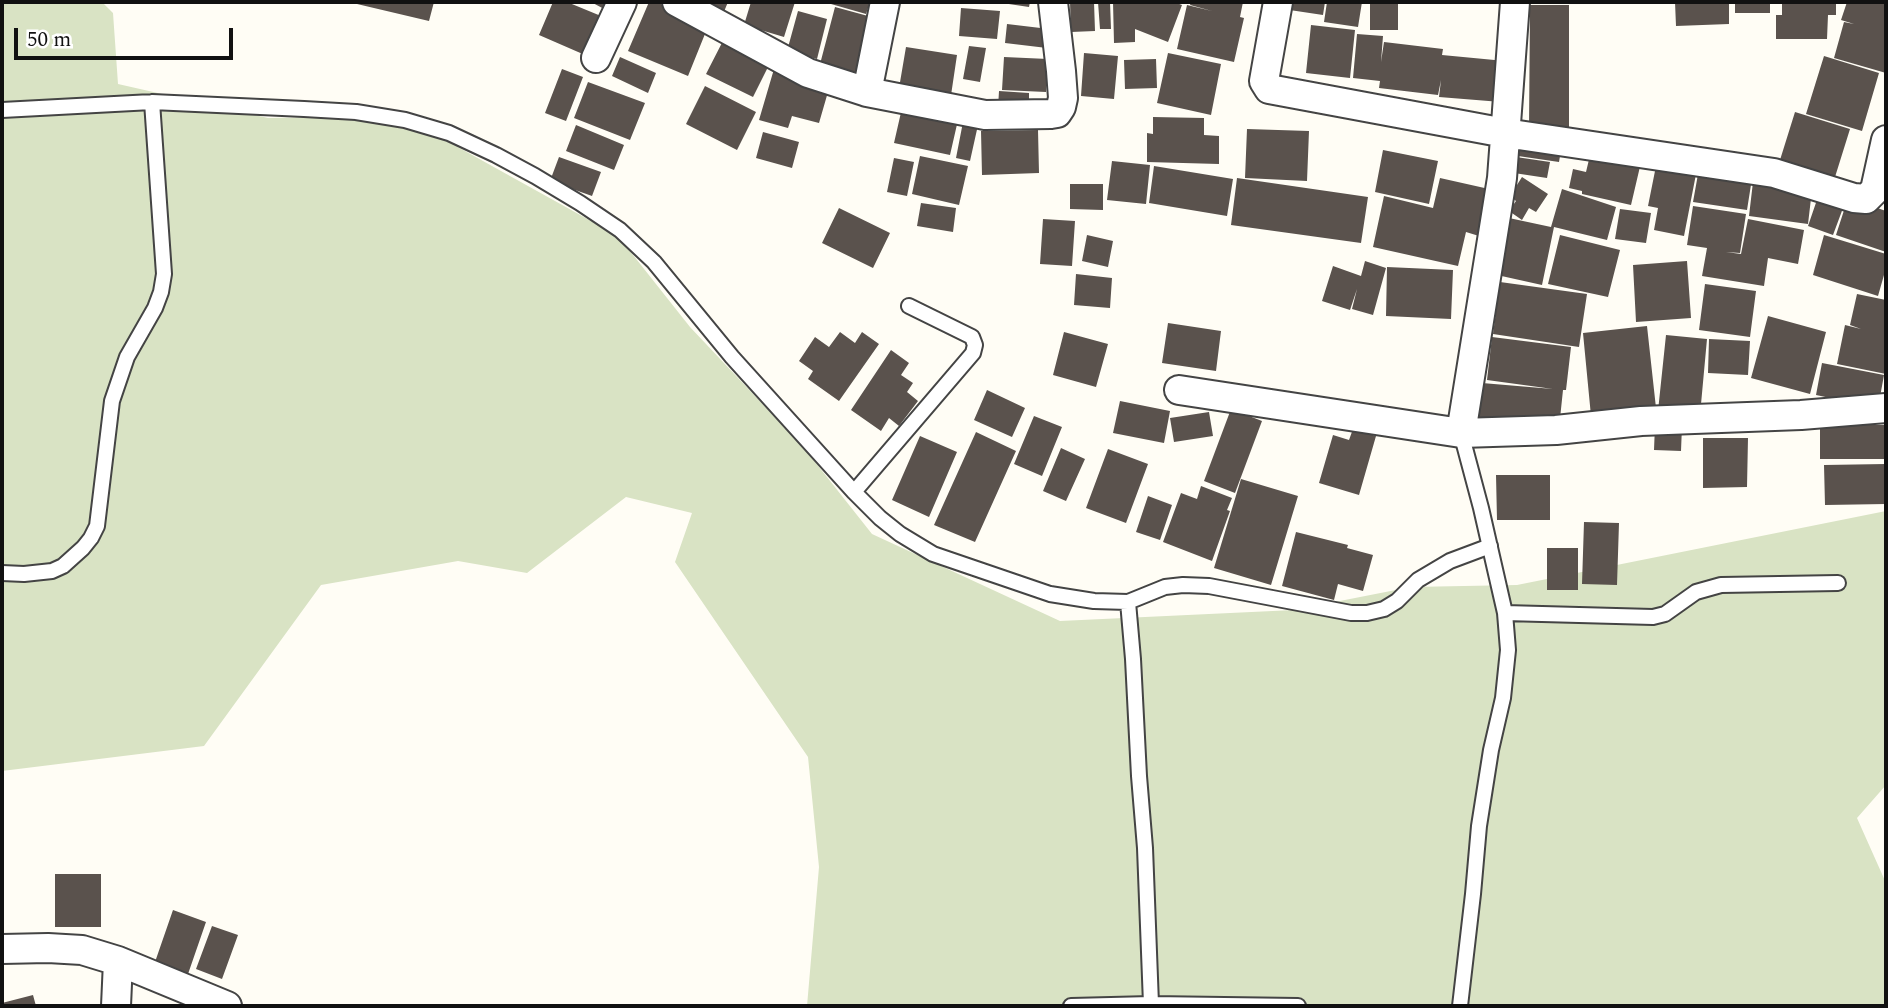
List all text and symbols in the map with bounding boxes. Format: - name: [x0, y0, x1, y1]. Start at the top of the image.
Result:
- scale bar: [18, 14, 236, 58]
- text: 50 m: [27, 24, 71, 56]

